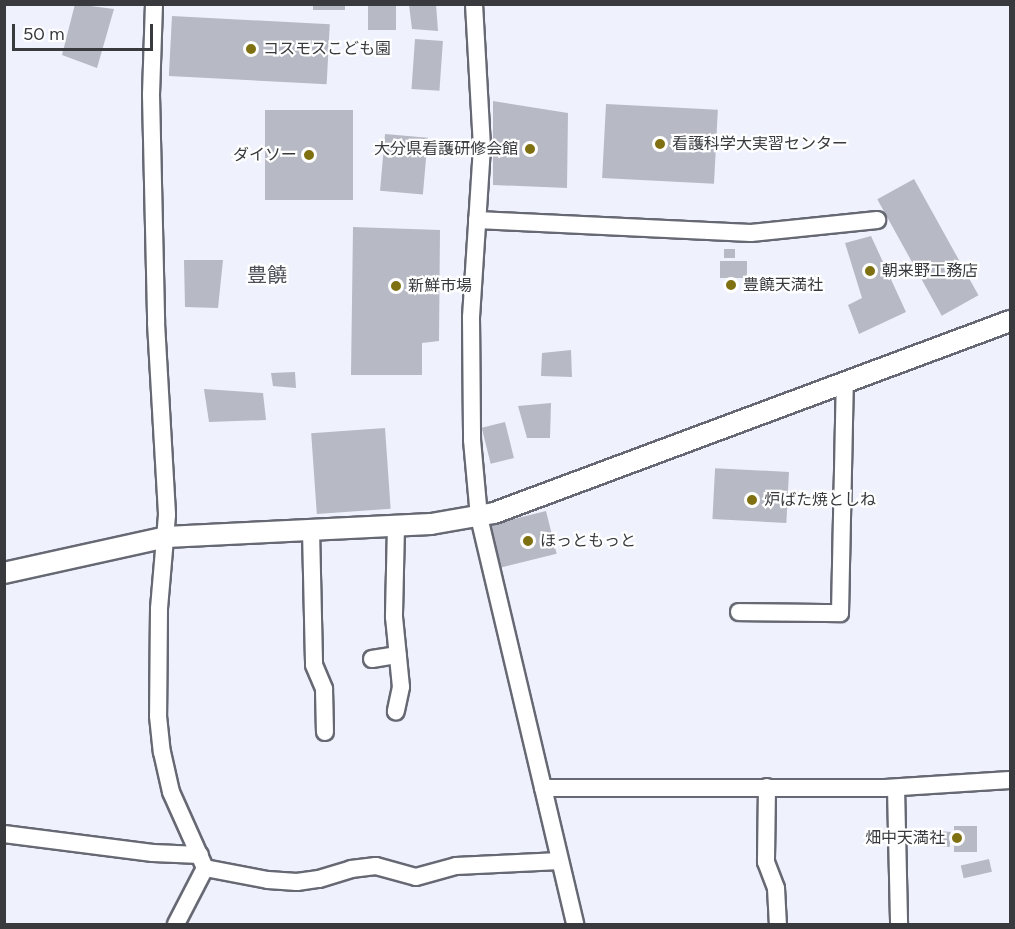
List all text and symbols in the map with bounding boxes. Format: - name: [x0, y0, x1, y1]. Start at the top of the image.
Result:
- scale bar: [15, 12, 156, 50]
- text: 50 m: [23, 23, 65, 45]
- place label: コスモスこども園: [263, 39, 391, 59]
- marker: コスモスこども園: [244, 42, 258, 56]
- place label: 看護科学大実習センター: [672, 134, 848, 154]
- marker: 看護科学大実習センター: [653, 137, 667, 151]
- place label: 大分県看護研修会館: [374, 139, 518, 159]
- marker: 大分県看護研修会館: [523, 142, 537, 156]
- place label: ダイソー: [233, 145, 297, 165]
- marker: ダイソー: [302, 148, 316, 162]
- place label: 朝来野工務店: [882, 261, 978, 281]
- district label: 豊饒: [247, 263, 287, 287]
- marker: 朝来野工務店: [863, 264, 877, 278]
- place label: 豊饒天満社: [743, 275, 823, 295]
- place label: 新鮮市場: [408, 276, 472, 296]
- marker: 豊饒天満社: [724, 278, 738, 292]
- marker: 新鮮市場: [389, 279, 403, 293]
- place label: 炉ばた焼としね: [764, 490, 876, 510]
- marker: 炉ばた焼としね: [745, 493, 759, 507]
- place label: ほっともっと: [540, 531, 636, 551]
- marker: ほっともっと: [521, 534, 535, 548]
- place label: 畑中天満社: [865, 828, 945, 848]
- marker: 畑中天満社: [950, 831, 964, 845]

